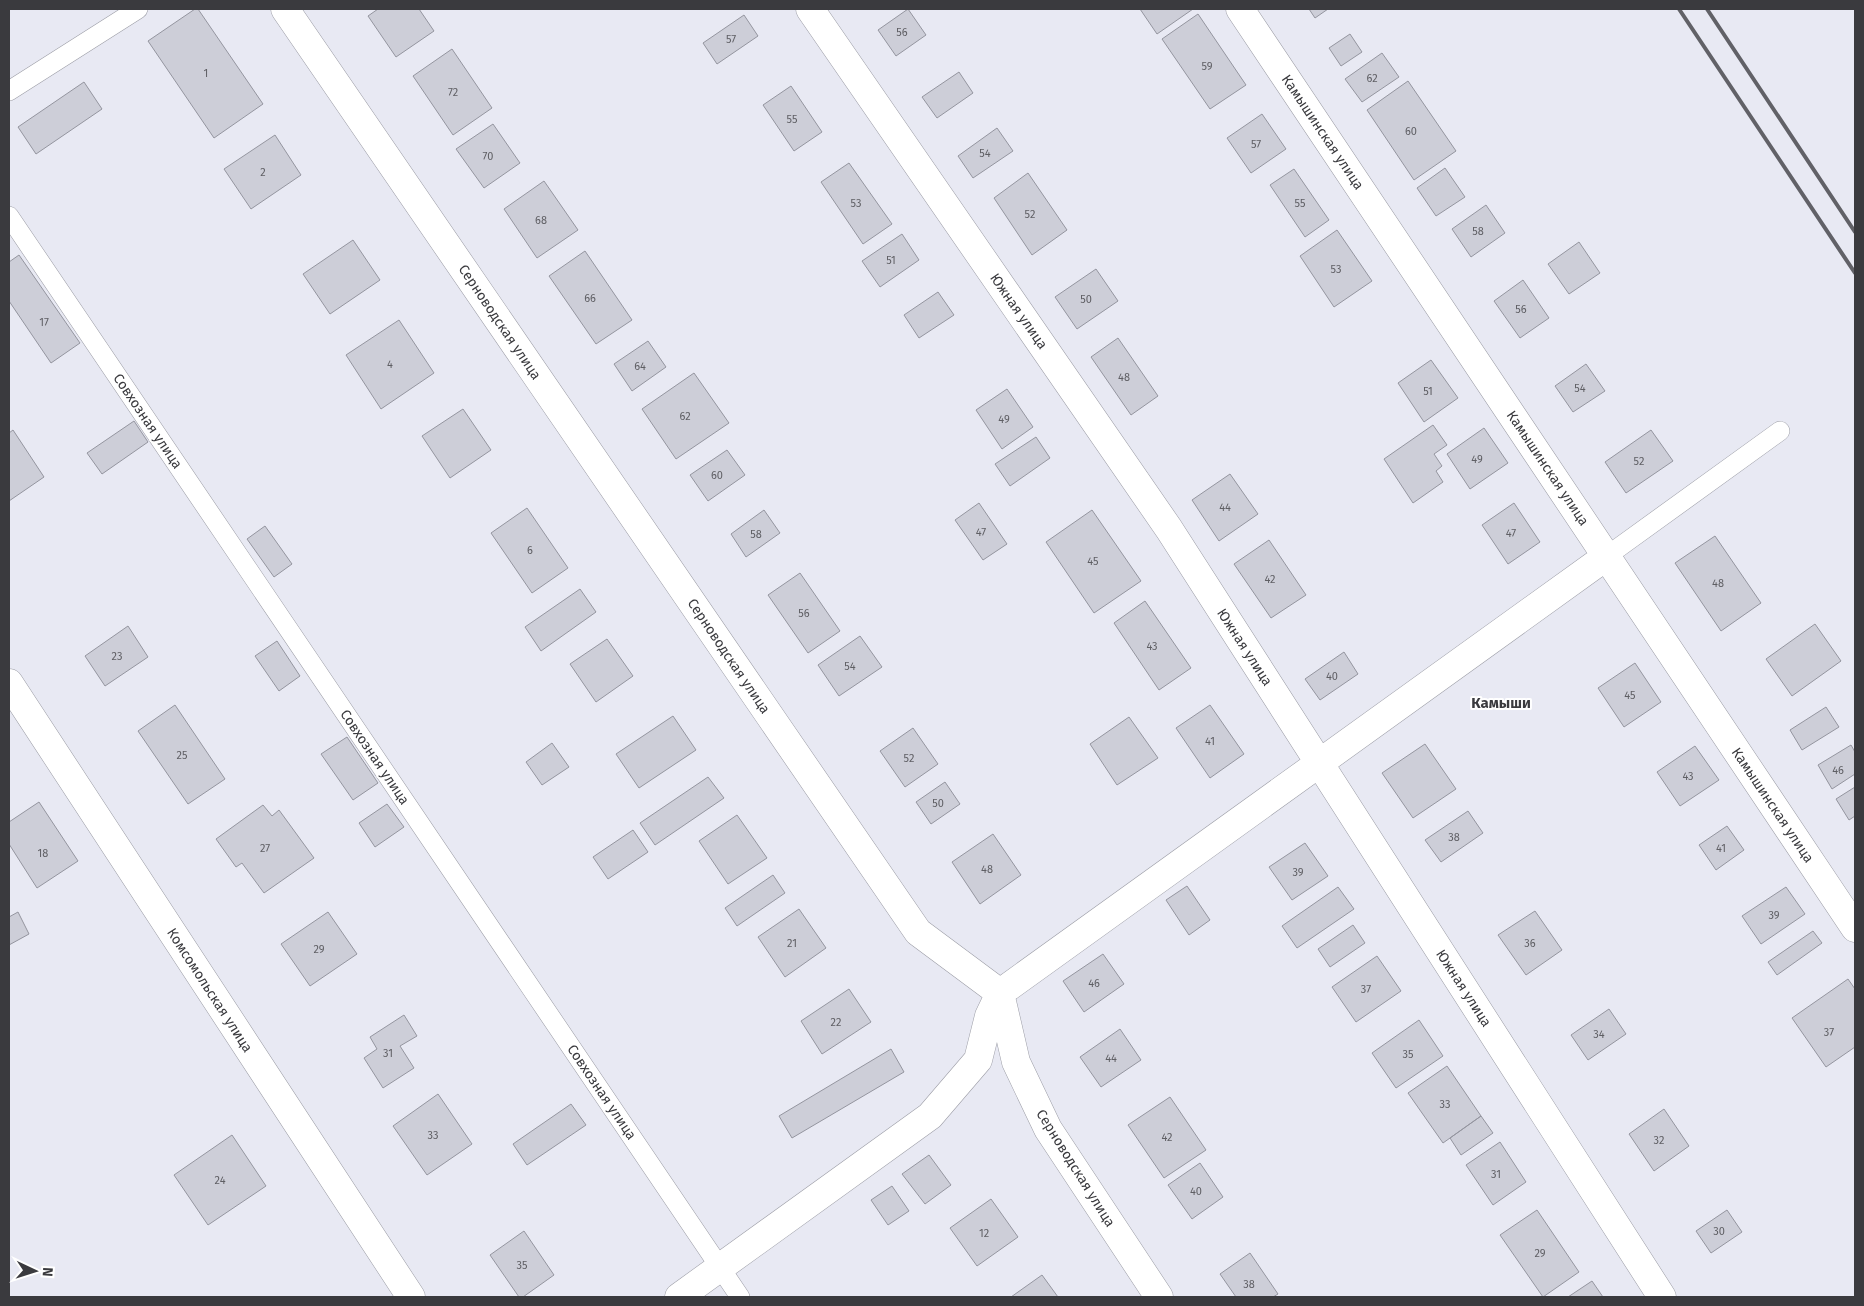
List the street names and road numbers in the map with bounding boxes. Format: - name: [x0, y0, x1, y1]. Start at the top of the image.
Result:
- street label: Камышинская улица: [1278, 72, 1367, 193]
- street label: Серноводская улица: [455, 261, 545, 383]
- street label: Южная улица: [986, 270, 1051, 353]
- street label: Совхозная улица: [109, 370, 186, 472]
- street label: Камышинская улица: [1503, 408, 1592, 529]
- street label: Серноводская улица: [684, 595, 774, 717]
- street label: Южная улица: [1213, 605, 1276, 689]
- street label: Совхозная улица: [336, 706, 413, 808]
- street label: Камышинская улица: [1728, 745, 1817, 866]
- street label: Комсомольская улица: [163, 925, 256, 1056]
- street label: Южная улица: [1432, 946, 1495, 1030]
- street label: Совхозная улица: [563, 1041, 640, 1143]
- street label: Серноводская улица: [1032, 1106, 1119, 1230]

